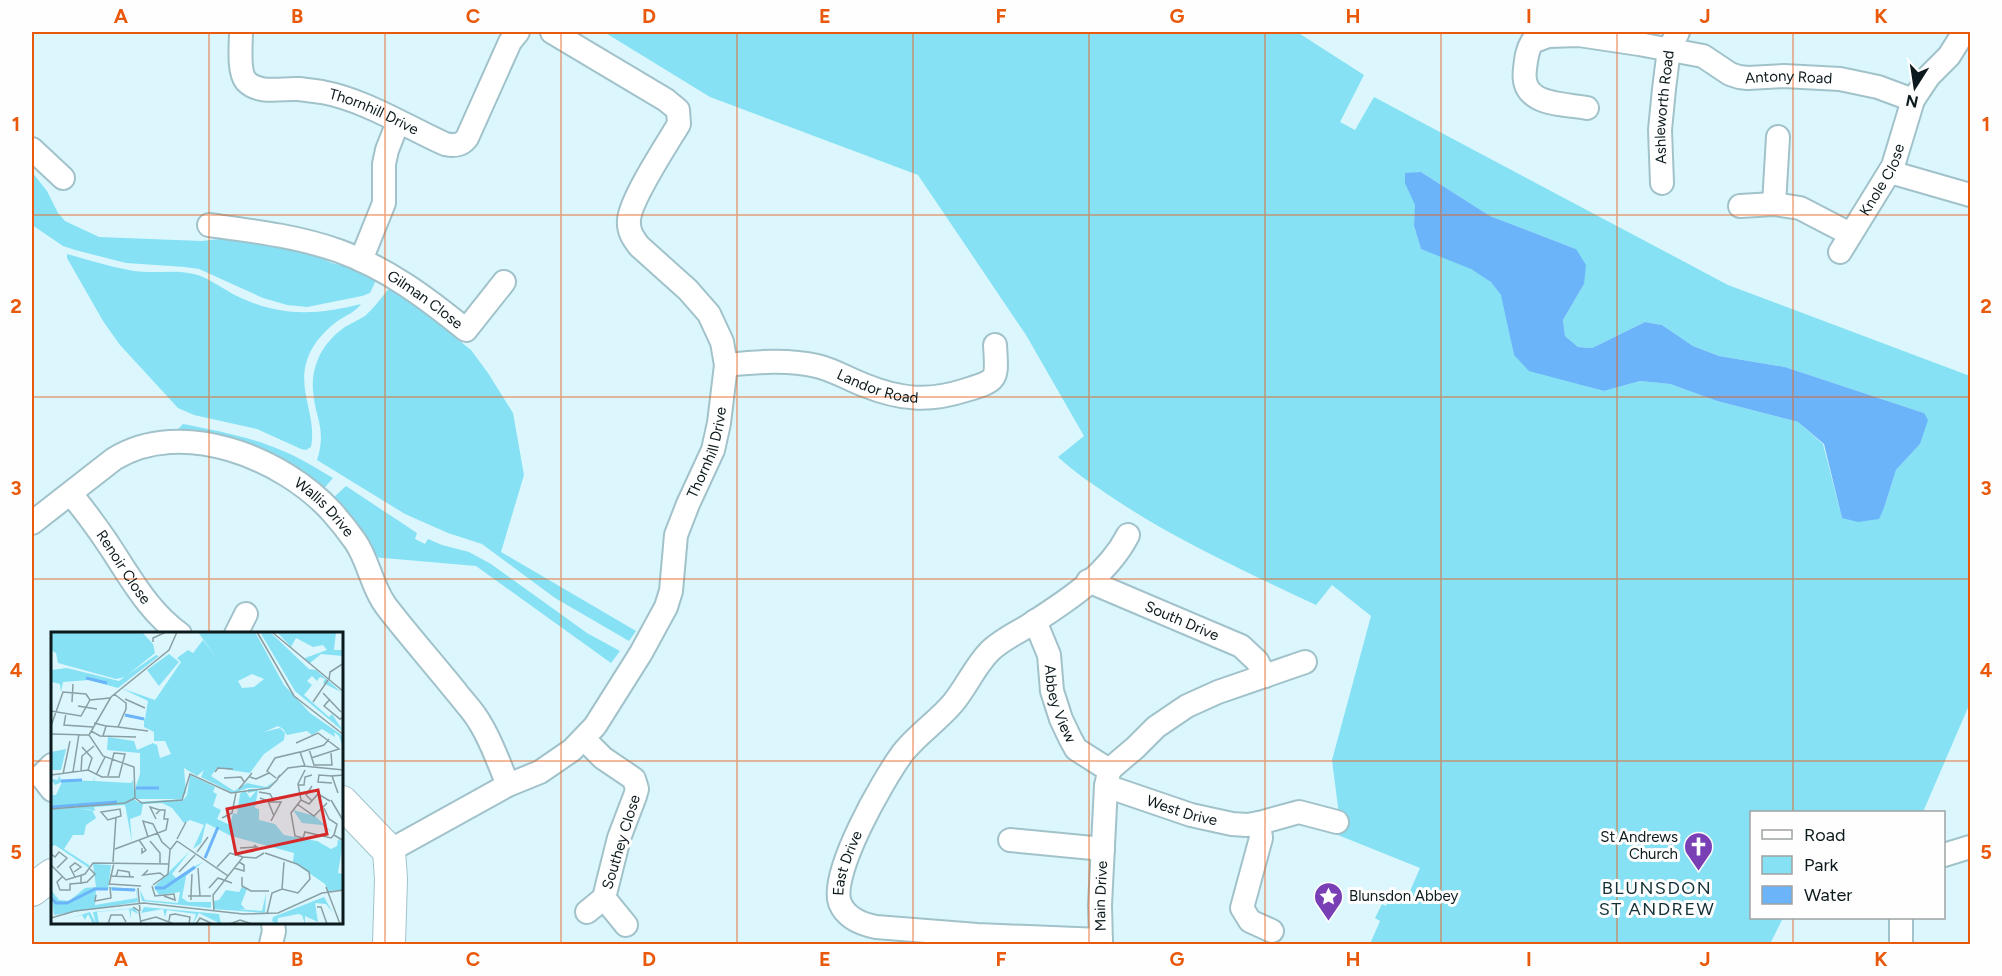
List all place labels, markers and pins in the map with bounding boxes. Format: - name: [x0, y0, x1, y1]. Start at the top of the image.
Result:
- place label: St Andrews Church: [1600, 828, 1678, 863]
- church icon: St Andrews Church: [1683, 830, 1715, 872]
- place icon: Blunsdon Abbey: [1312, 880, 1344, 922]
- place label: Blunsdon Abbey: [1349, 887, 1458, 905]

